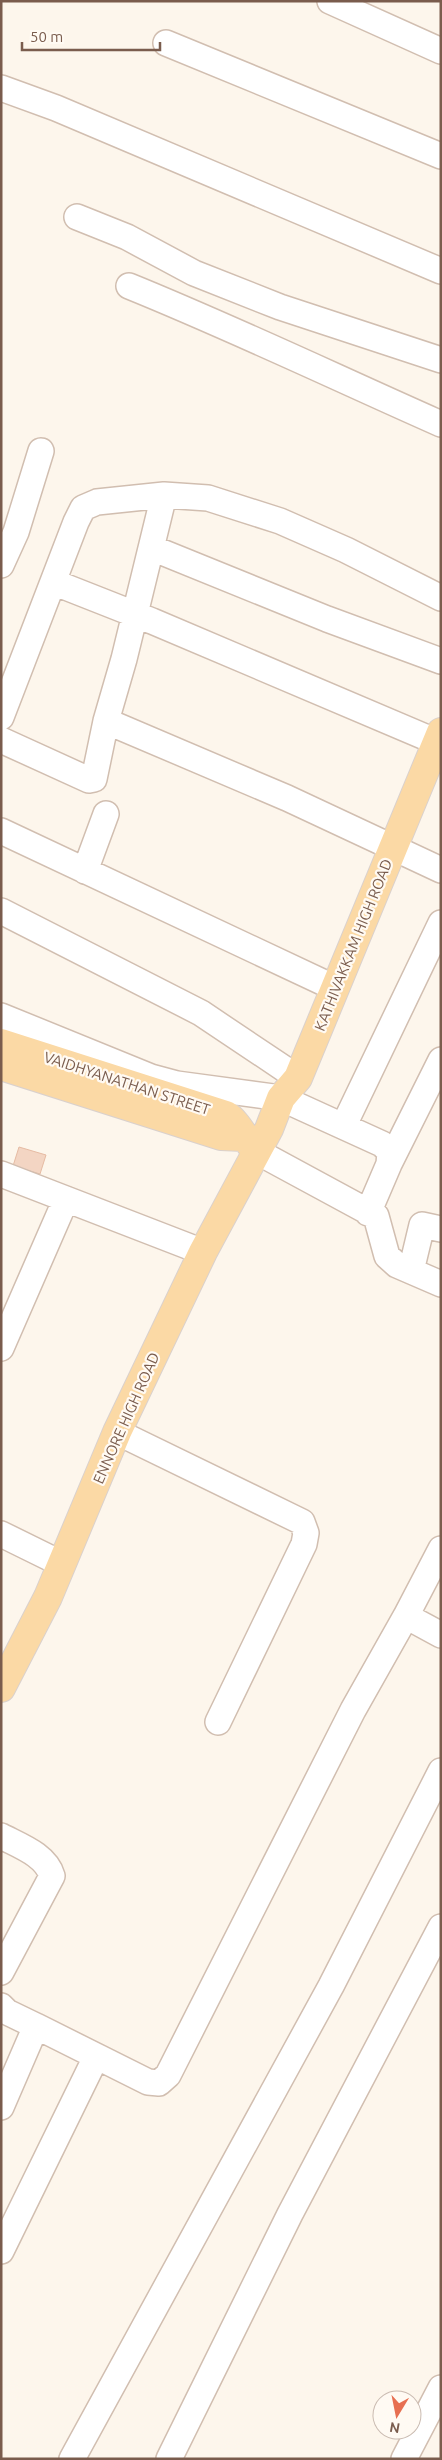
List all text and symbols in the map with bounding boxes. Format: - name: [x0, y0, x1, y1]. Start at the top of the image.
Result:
- scale bar: [22, 20, 160, 52]
- text: 50 m: [30, 28, 63, 45]
- street label: KATHIVAKKAM HIGH ROAD: [311, 857, 395, 1033]
- street label: VAIDHYANATHAN STREET: [42, 1048, 213, 1118]
- street label: ENNORE HIGH ROAD: [89, 1350, 163, 1486]
- north arrow: [372, 2390, 422, 2440]
- text: N: [388, 2419, 401, 2437]

